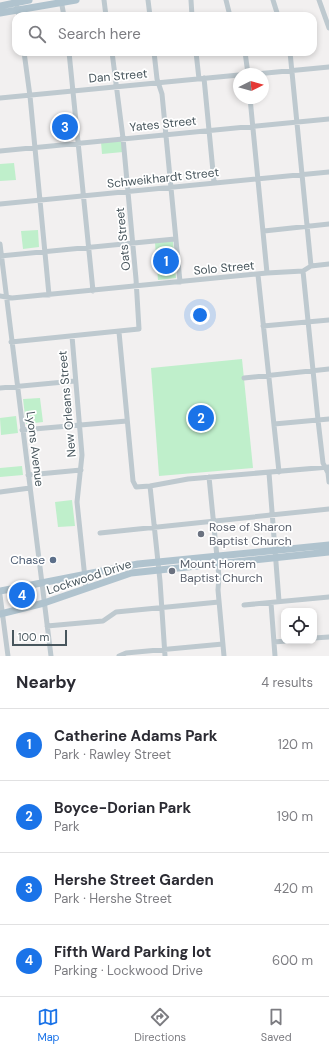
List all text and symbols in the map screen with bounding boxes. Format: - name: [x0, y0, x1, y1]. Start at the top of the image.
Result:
- search box: [12, 12, 317, 56]
- icon: search: [26, 23, 48, 45]
- text: Search here: [58, 24, 141, 44]
- street label: Dan Street: [88, 65, 148, 87]
- north arrow: [233, 68, 269, 104]
- pin: 3: [52, 112, 78, 142]
- street label: Yates Street: [129, 113, 197, 135]
- street label: Schweikhardt Street: [106, 164, 220, 192]
- street label: Oats Street: [112, 206, 134, 271]
- pin: 1: [153, 246, 179, 276]
- street label: Solo Street: [193, 257, 255, 279]
- your location: [190, 305, 210, 325]
- street label: New Orleans Street: [54, 350, 80, 458]
- pin: 2: [188, 403, 214, 433]
- street label: Lyons Avenue: [22, 410, 48, 488]
- place label: Rose of Sharon Baptist Church: [209, 519, 292, 549]
- marker: Rose of Sharon Baptist Church: [196, 529, 206, 539]
- place label: Chase: [10, 552, 45, 568]
- marker: Chase: [48, 555, 58, 565]
- street label: Lockwood Drive: [44, 556, 134, 598]
- place label: Mount Horem Baptist Church: [180, 556, 263, 586]
- marker: Mount Horem Baptist Church: [167, 566, 177, 576]
- pin: 4: [9, 580, 35, 610]
- map controls: [281, 608, 317, 644]
- button: locate: [281, 608, 317, 644]
- scale bar: [12, 628, 67, 647]
- text: 100 m: [18, 630, 49, 644]
- text: Nearby: [16, 671, 76, 693]
- text: 4 results: [261, 674, 313, 691]
- text: Catherine Adams Park: [54, 726, 217, 746]
- text: 1: [27, 736, 31, 753]
- text: 120 m: [278, 736, 313, 753]
- text: Park · Rawley Street: [54, 746, 171, 763]
- text: Boyce-Dorian Park: [54, 798, 191, 818]
- text: 2: [25, 808, 33, 825]
- text: 190 m: [277, 808, 313, 825]
- text: Park: [54, 818, 80, 835]
- text: Hershe Street Garden: [54, 870, 214, 890]
- text: 3: [25, 880, 33, 897]
- text: 420 m: [274, 880, 313, 897]
- text: Park · Hershe Street: [54, 890, 172, 907]
- text: Fifth Ward Parking lot: [54, 942, 211, 962]
- text: 4: [25, 952, 33, 969]
- text: 600 m: [272, 952, 313, 969]
- text: Parking · Lockwood Drive: [54, 962, 203, 979]
- tab: Map: [37, 1006, 60, 1044]
- tab: Directions: [134, 1006, 186, 1044]
- tab: Saved: [261, 1006, 292, 1044]

